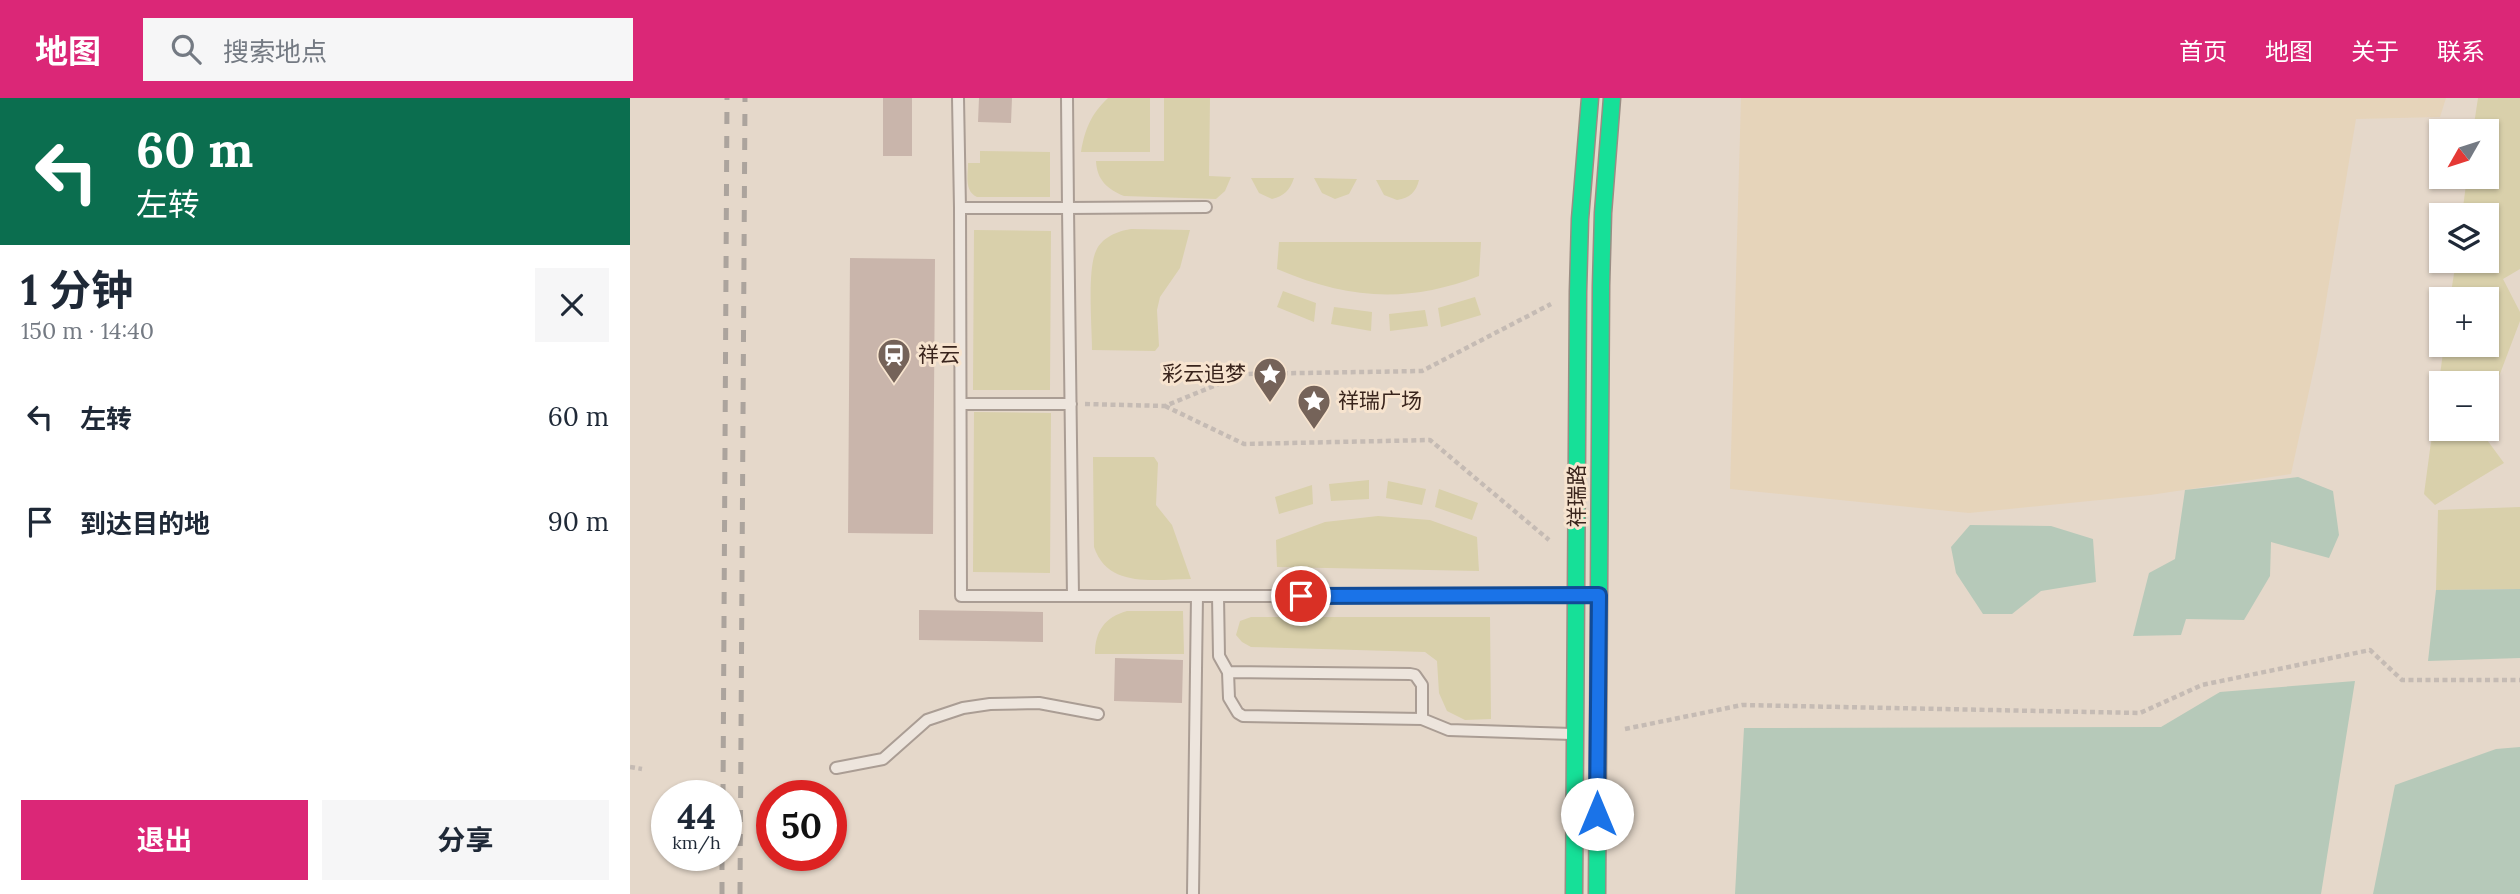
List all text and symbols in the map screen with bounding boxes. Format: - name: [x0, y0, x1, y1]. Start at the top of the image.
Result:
- search box: [143, 18, 633, 81]
- text: 地图: [35, 30, 101, 72]
- icon: search: [167, 30, 205, 68]
- text: 搜索地点: [223, 35, 327, 68]
- text: 首页: [2179, 36, 2227, 67]
- text: 地图: [2265, 36, 2313, 67]
- text: 关于: [2351, 36, 2399, 67]
- text: 联系: [2437, 36, 2485, 67]
- text: 60 m: [136, 118, 253, 180]
- north arrow: [2429, 119, 2499, 189]
- map controls: [2429, 119, 2499, 441]
- icon: left: [21, 126, 112, 217]
- text: 左转: [136, 184, 200, 225]
- button: layers: [2429, 203, 2499, 273]
- text: 1 分钟: [21, 263, 133, 317]
- button: close: [535, 268, 609, 342]
- button: +: [2429, 287, 2499, 357]
- text: 150 m · 14:40: [21, 316, 154, 345]
- station icon: 祥云: [875, 336, 913, 385]
- place label: 祥云: [918, 341, 960, 368]
- place icon: 彩云追梦: [1251, 355, 1289, 404]
- place label: 彩云追梦: [1162, 360, 1246, 387]
- button: −: [2429, 371, 2499, 441]
- place icon: 祥瑞广场: [1295, 382, 1333, 431]
- place label: 祥瑞广场: [1338, 387, 1422, 414]
- icon: left: [21, 398, 59, 436]
- text: 60 m: [548, 400, 609, 433]
- text: 左转: [80, 402, 132, 435]
- street label: 祥瑞路: [1563, 465, 1590, 528]
- icon: arrive: [21, 503, 59, 541]
- text: 90 m: [548, 505, 609, 538]
- text: 到达目的地: [80, 507, 210, 540]
- pin: [1271, 566, 1331, 626]
- icon: arrive: [1282, 577, 1320, 615]
- position arrow: [1560, 777, 1634, 851]
- speed limit sign: 50: [756, 780, 847, 871]
- text: 44: [677, 794, 716, 839]
- button: 退出: [21, 800, 308, 880]
- button: 分享: [322, 800, 609, 880]
- text: km/h: [672, 831, 721, 854]

